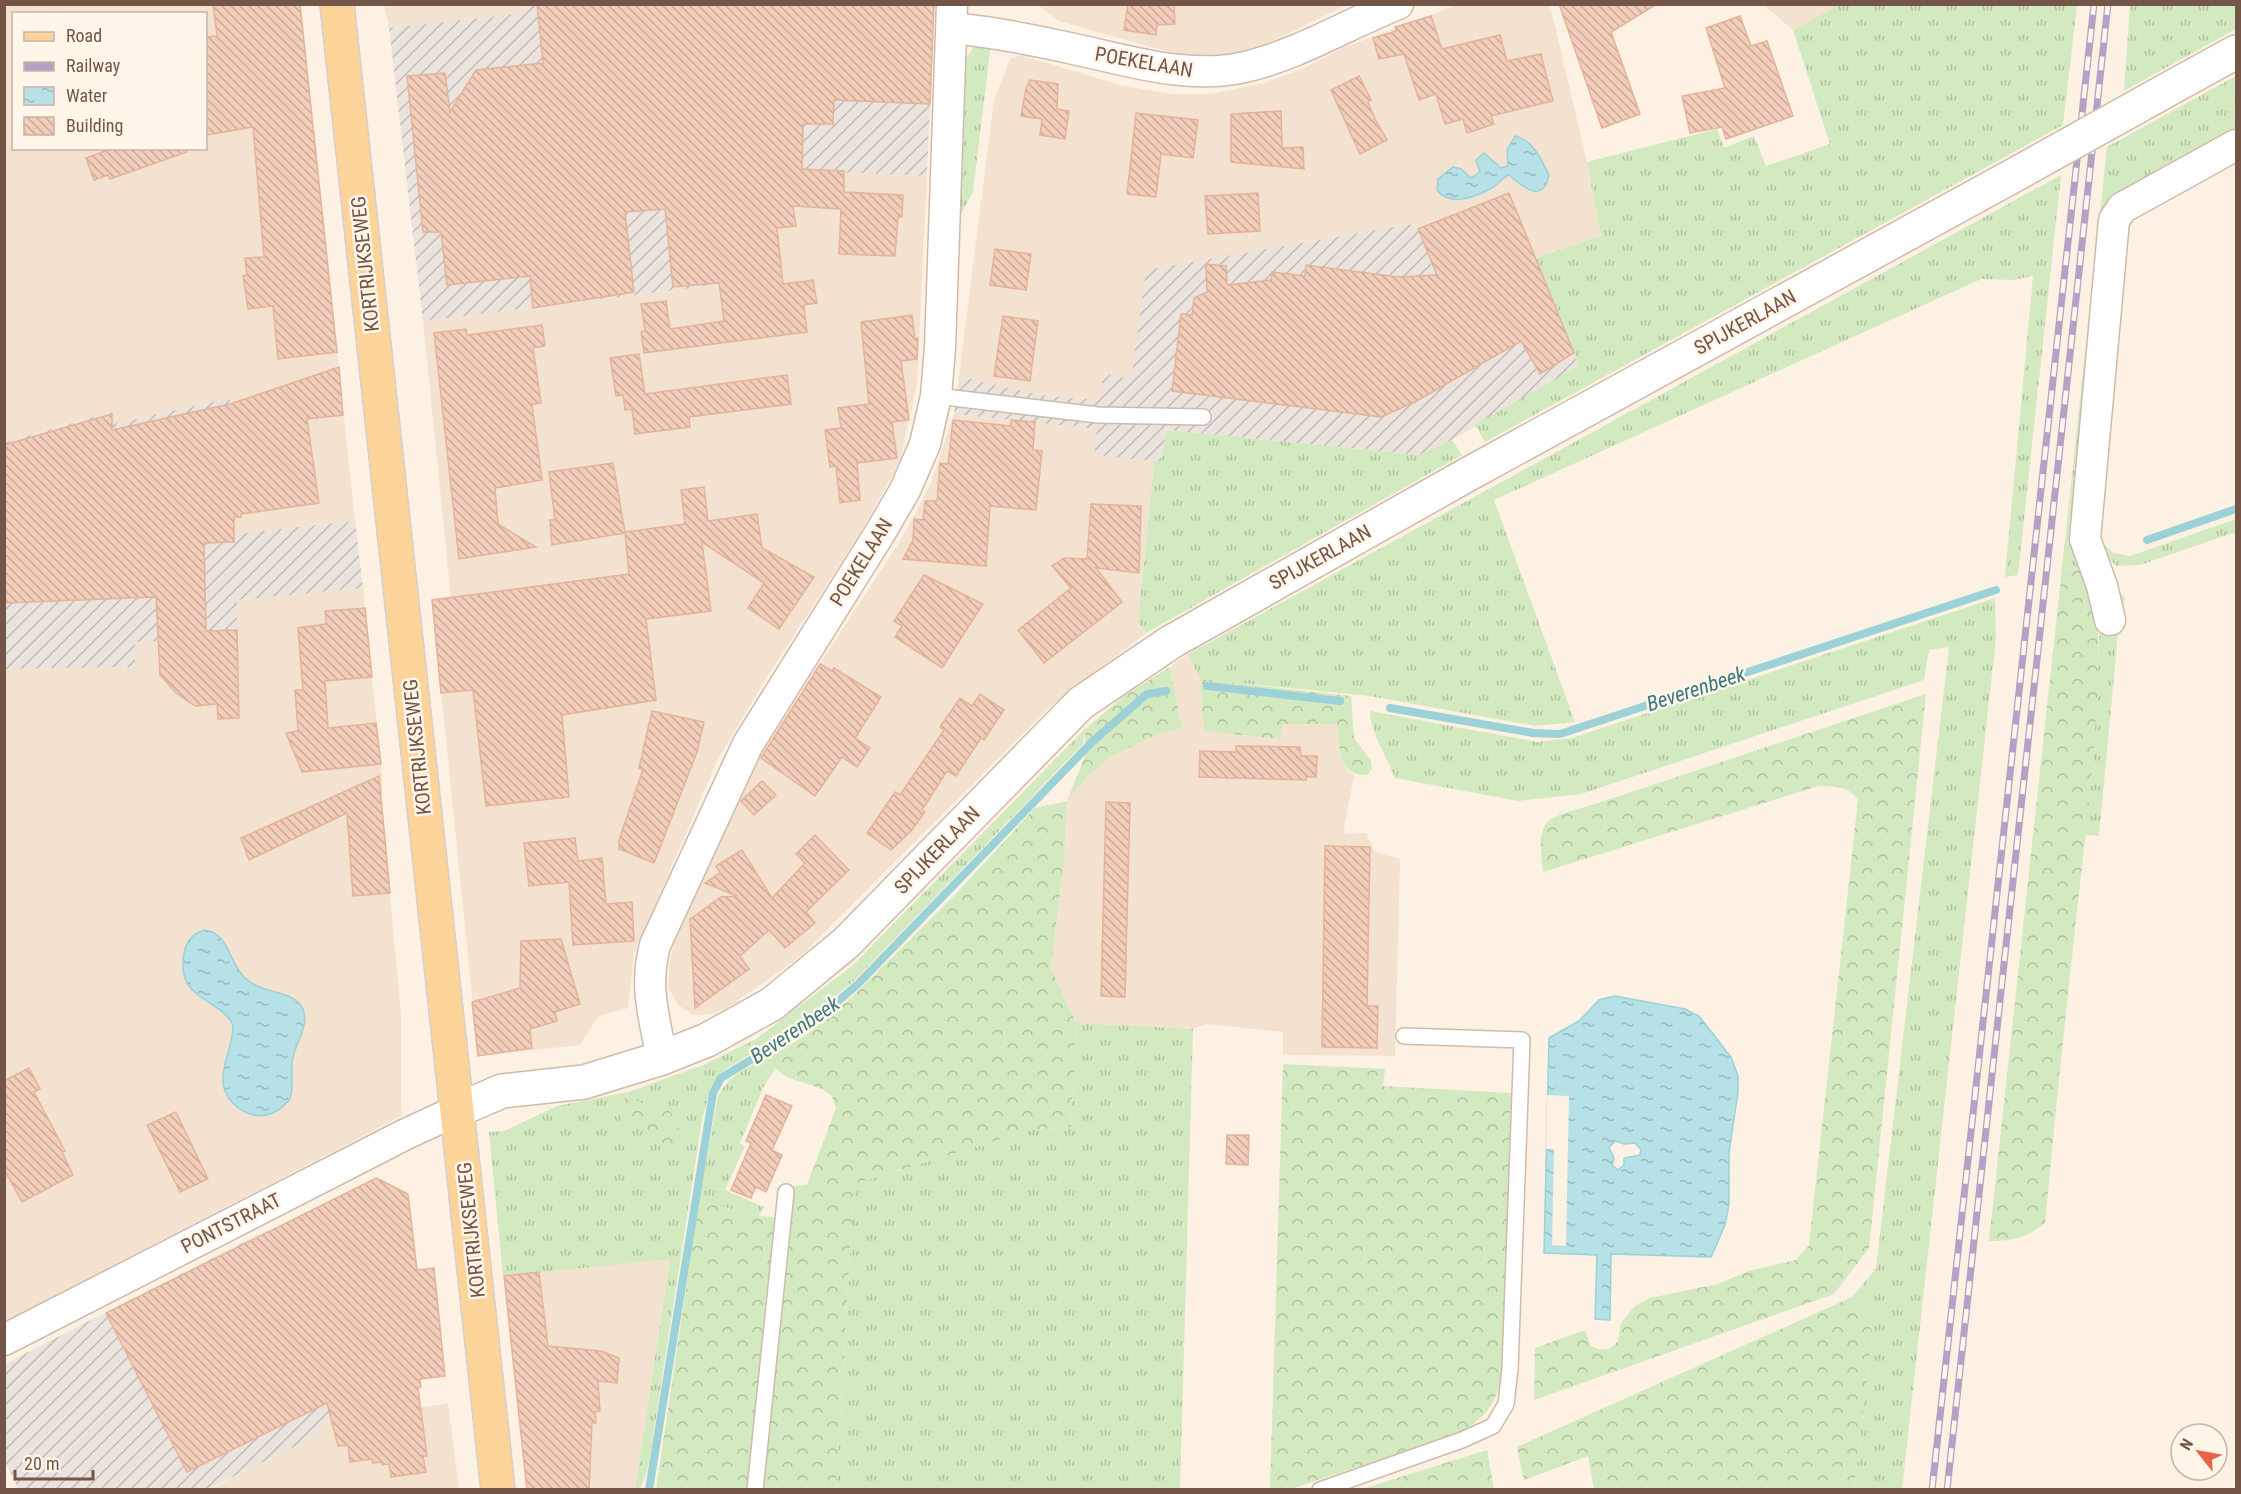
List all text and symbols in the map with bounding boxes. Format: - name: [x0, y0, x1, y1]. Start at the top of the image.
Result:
- legend: [12, 12, 207, 150]
- text: Road: [66, 25, 102, 46]
- street label: POEKELAAN: [1093, 42, 1195, 82]
- text: Railway: [66, 55, 121, 76]
- text: Water: [66, 85, 108, 106]
- text: Building: [66, 115, 123, 136]
- street label: KORTRIJKSEWEG: [346, 195, 384, 333]
- street label: SPIJKERLAAN: [1690, 284, 1800, 360]
- street label: POEKELAAN: [825, 514, 897, 610]
- street label: SPIJKERLAAN: [1265, 519, 1375, 595]
- water label: Beverenbeek: [1644, 662, 1749, 716]
- street label: KORTRIJKSEWEG: [398, 678, 436, 816]
- street label: SPIJKERLAAN: [889, 801, 985, 899]
- water label: Beverenbeek: [746, 991, 845, 1069]
- street label: KORTRIJKSEWEG: [452, 1161, 490, 1299]
- street label: PONTSTRAAT: [177, 1188, 285, 1258]
- north arrow: [2169, 1422, 2229, 1482]
- text: N: [2176, 1435, 2197, 1454]
- scale bar: [15, 1443, 93, 1481]
- text: 20 m: [24, 1453, 59, 1474]

